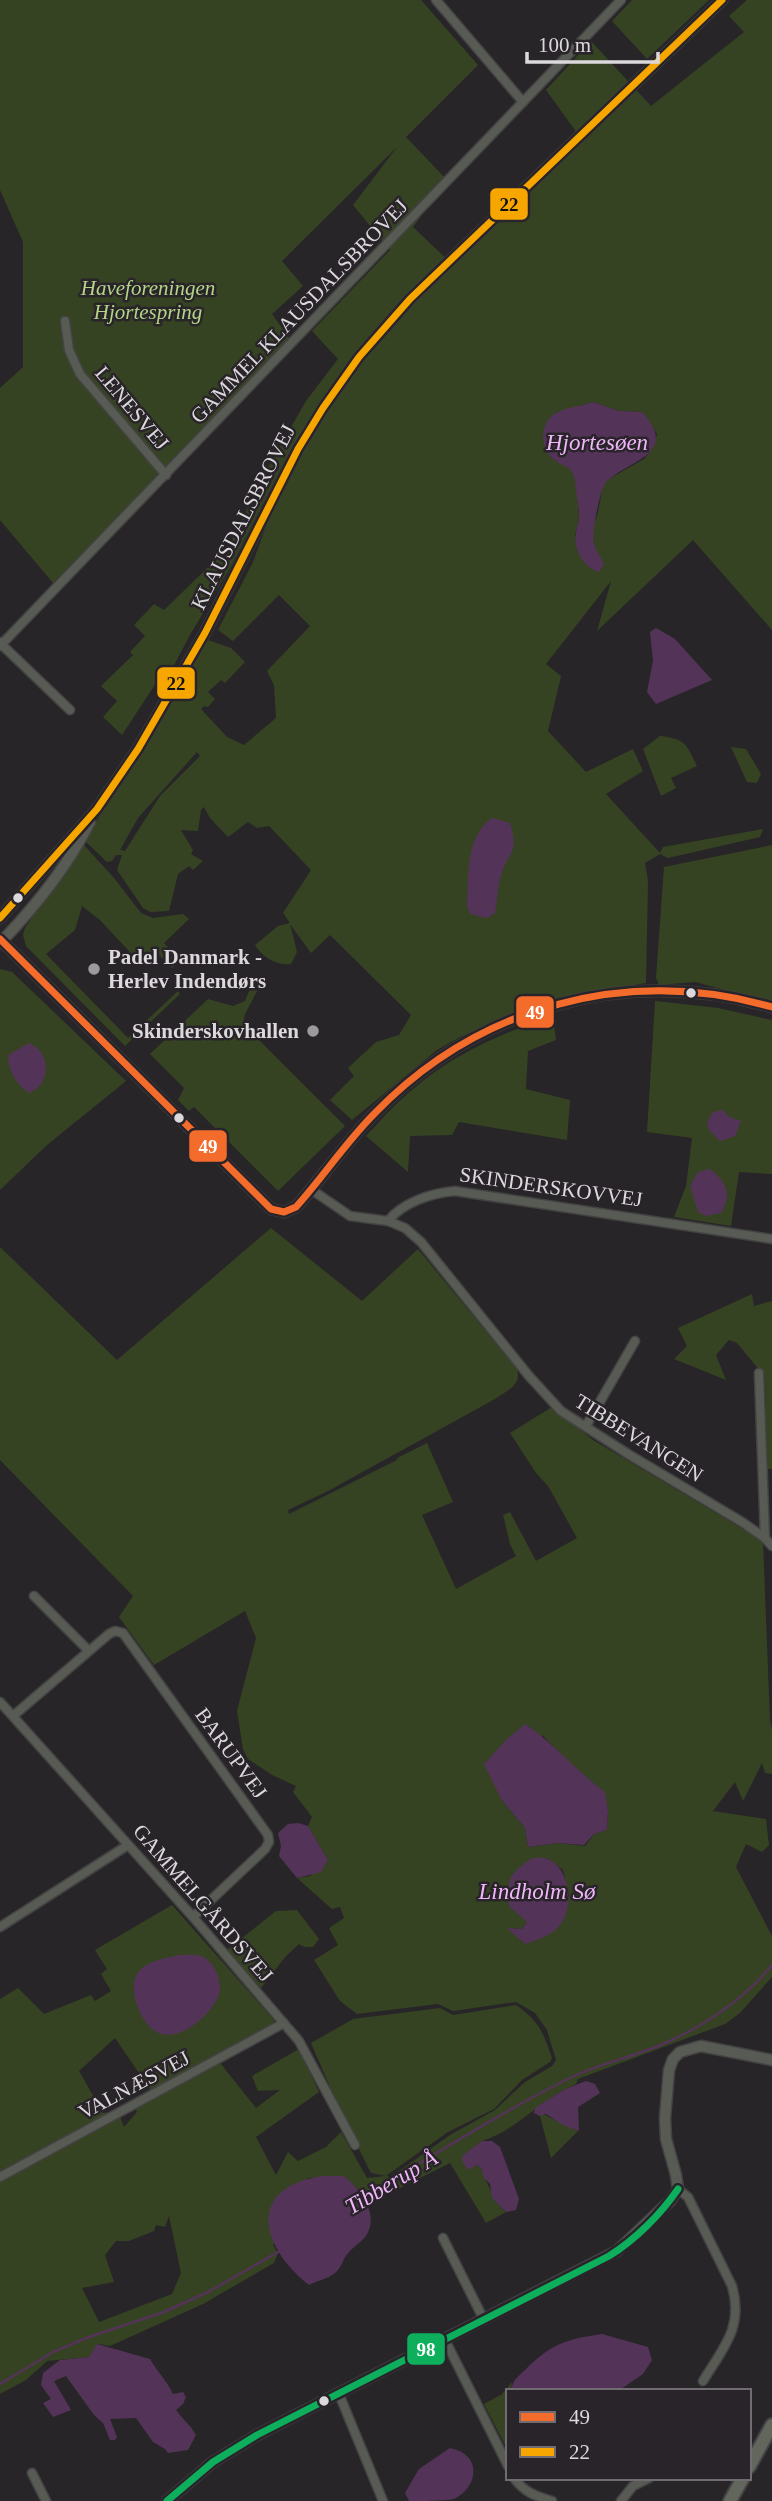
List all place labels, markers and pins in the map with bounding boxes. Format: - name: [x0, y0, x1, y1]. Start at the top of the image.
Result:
- unlabelled marker: [11, 891, 25, 905]
- place label: Padel Danmark - Herlev Indendørs: [108, 945, 266, 993]
- marker: Padel Danmark - Herlev Indendørs: [86, 961, 102, 977]
- unlabelled marker: [684, 986, 698, 1000]
- place label: Skinderskovhallen: [132, 1019, 299, 1043]
- marker: Skinderskovhallen: [305, 1023, 321, 1039]
- unlabelled marker: [172, 1111, 186, 1125]
- unlabelled marker: [317, 2394, 331, 2408]

